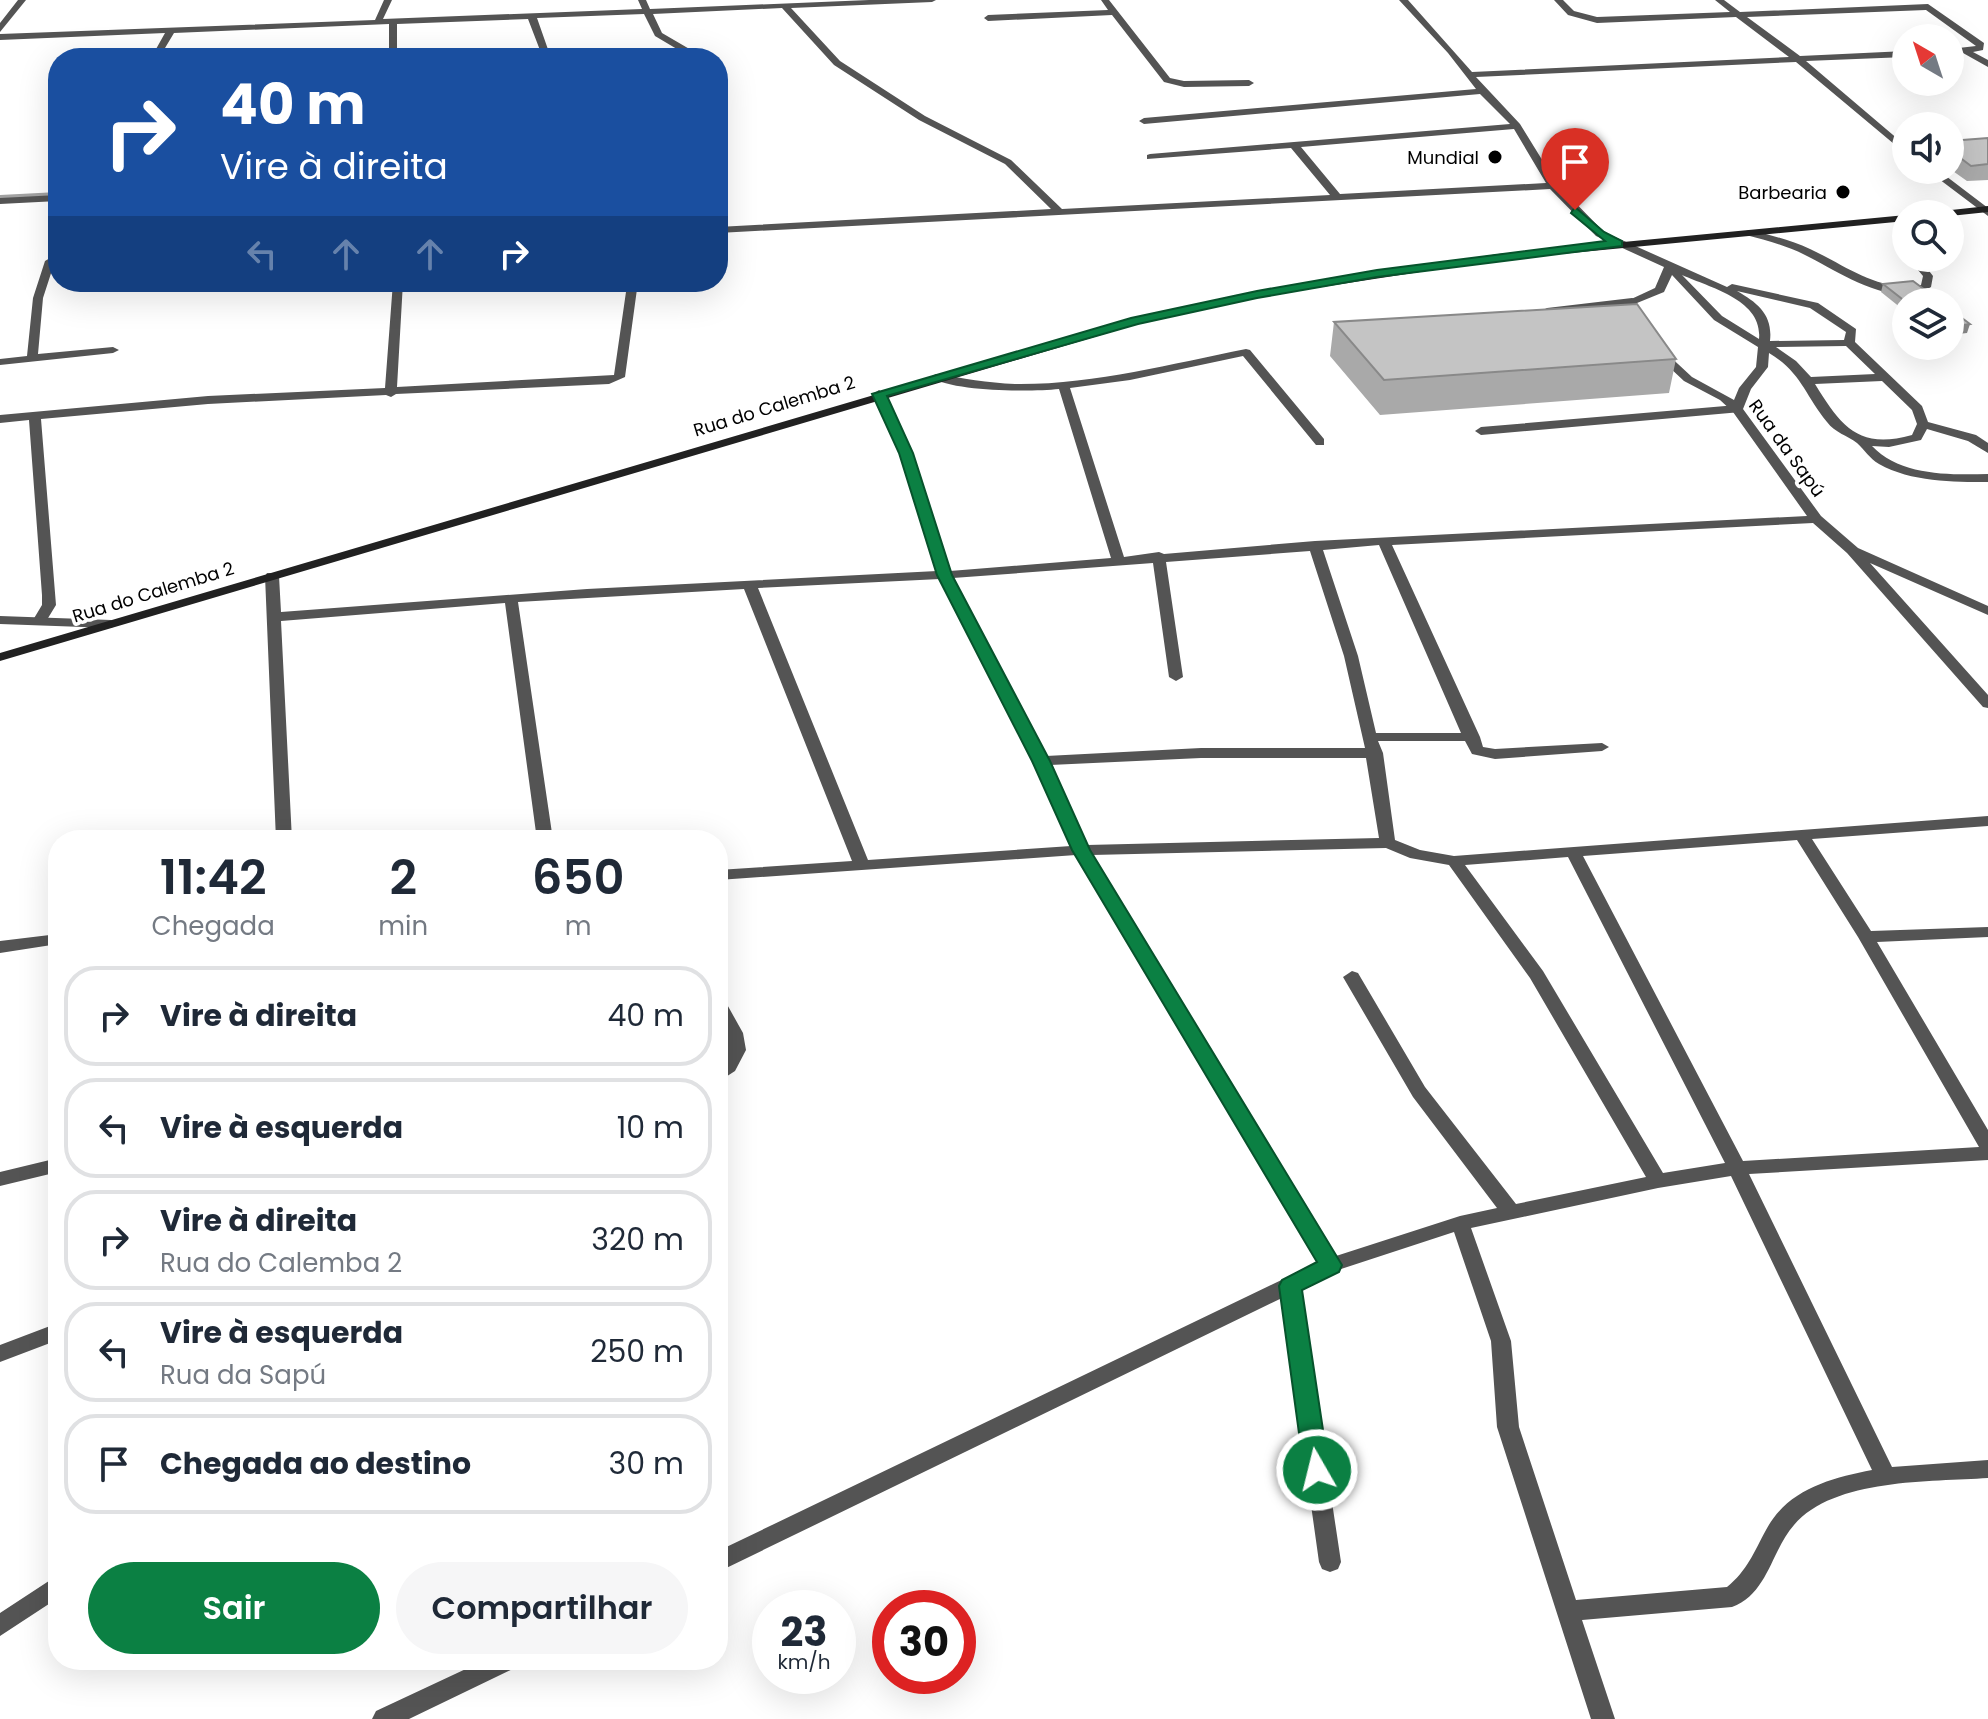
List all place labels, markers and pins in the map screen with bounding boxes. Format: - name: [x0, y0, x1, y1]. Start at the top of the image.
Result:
- pin: [1541, 128, 1609, 210]
- place label: Mundial: [1407, 145, 1479, 170]
- marker: Mundial: [1486, 148, 1504, 166]
- place label: Barbearia: [1738, 180, 1827, 205]
- marker: Barbearia: [1834, 183, 1852, 201]

